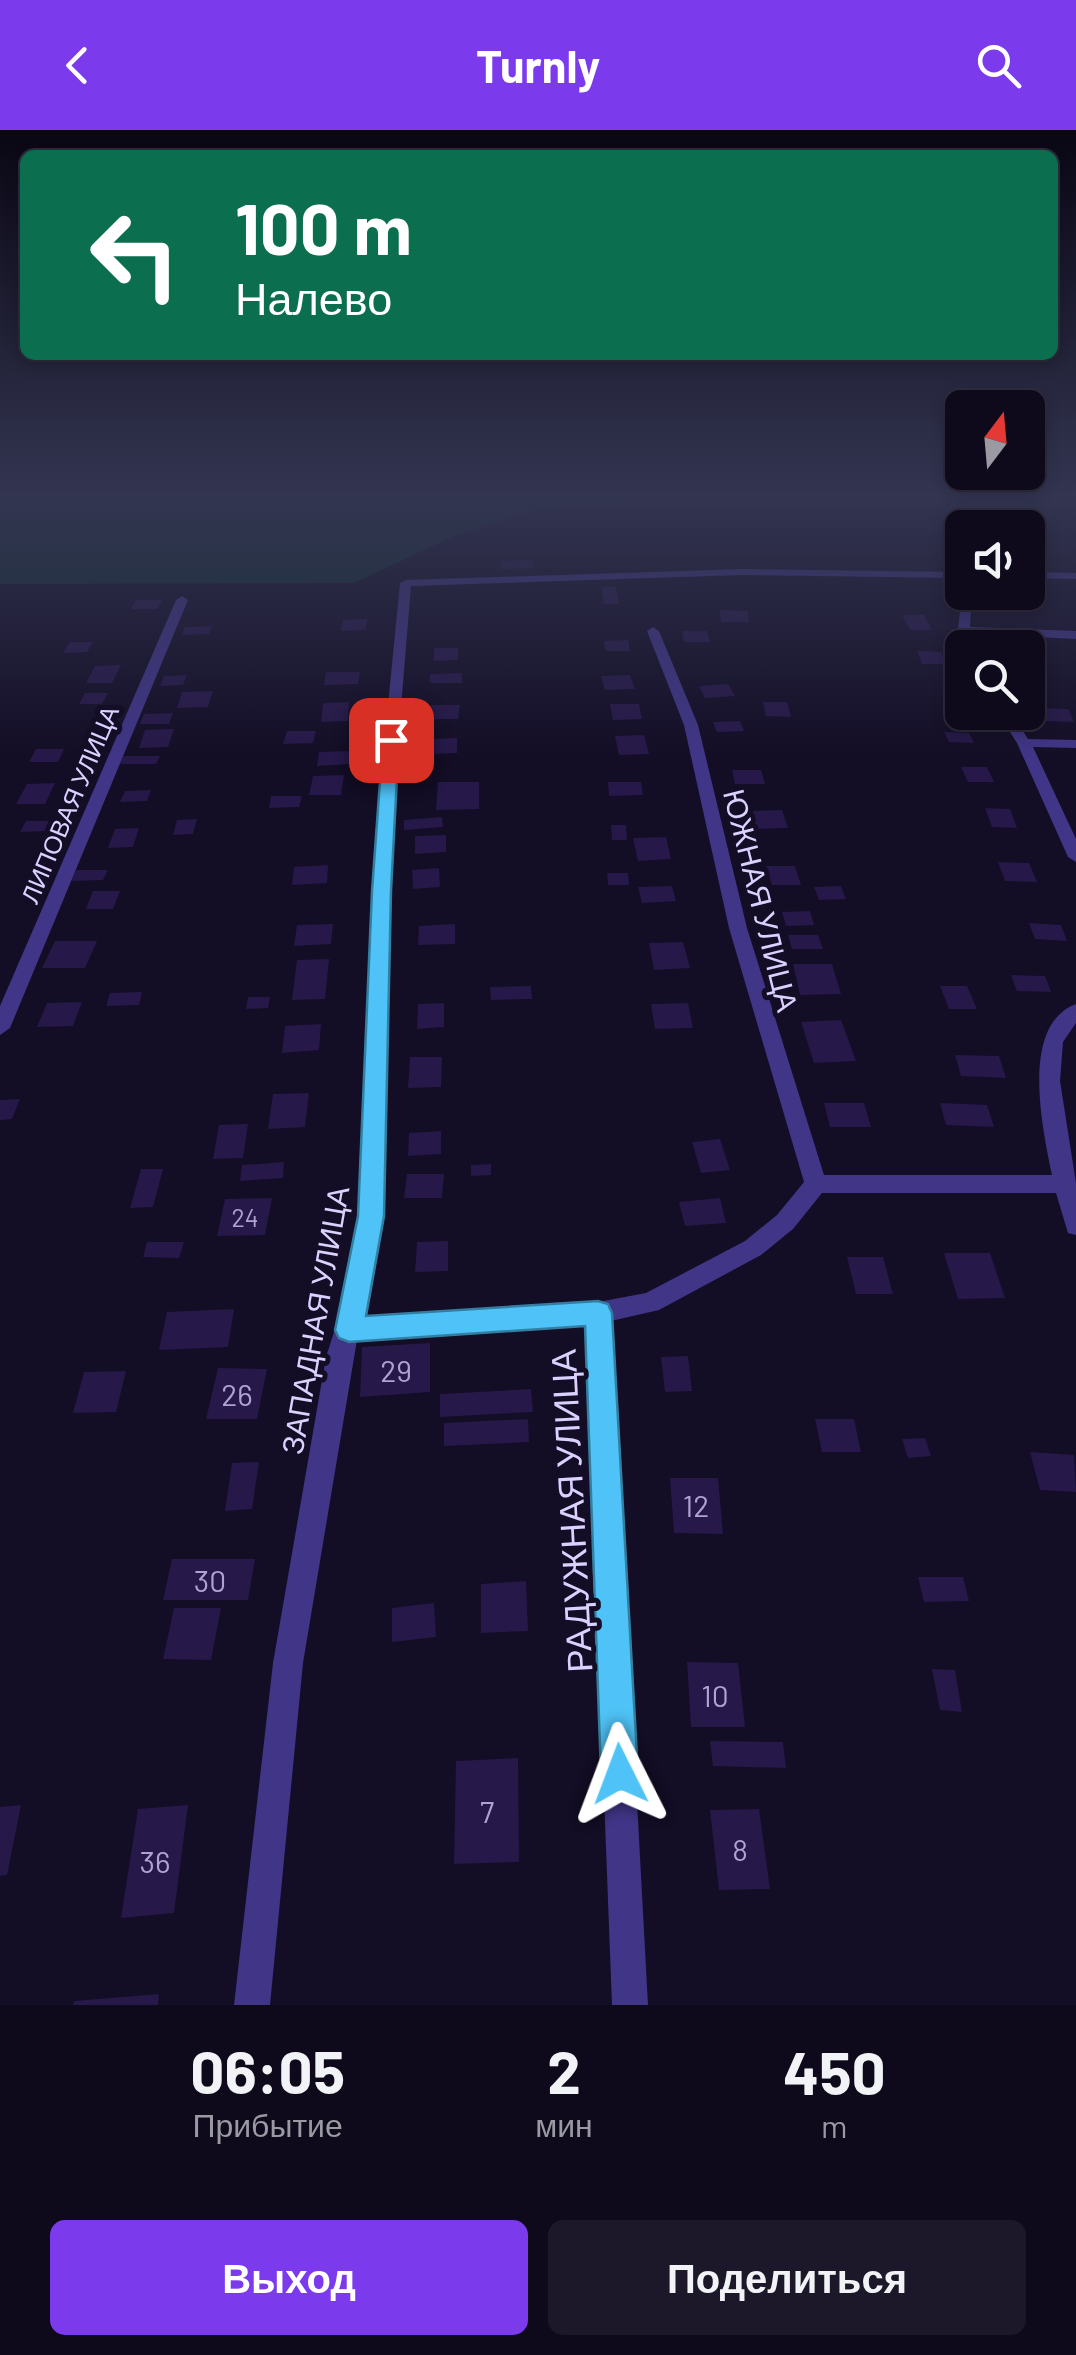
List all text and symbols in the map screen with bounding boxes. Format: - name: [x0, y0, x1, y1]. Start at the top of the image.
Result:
- icon: back: [50, 38, 105, 93]
- text: Turnly: [476, 38, 600, 92]
- icon: search: [971, 38, 1026, 93]
- text: 100 m: [235, 185, 412, 269]
- icon: left: [70, 190, 200, 320]
- text: Налево: [235, 270, 392, 324]
- north arrow: [945, 390, 1045, 490]
- map controls: [945, 390, 1045, 730]
- button: sound: [945, 510, 1045, 610]
- button: search: [945, 630, 1045, 730]
- pin: [349, 698, 434, 783]
- street label: ЛИПОВАЯ УЛИЦА: [14, 700, 124, 907]
- icon: arrive: [364, 713, 419, 768]
- street label: ЮЖНАЯ УЛИЦА: [717, 785, 807, 1015]
- street label: ЗАПАДНАЯ УЛИЦА: [273, 1183, 355, 1457]
- house number: 24: [231, 1202, 259, 1232]
- street label: РАДУЖНАЯ УЛИЦА: [541, 1348, 599, 1674]
- house number: 29: [380, 1352, 412, 1388]
- house number: 26: [221, 1376, 253, 1412]
- house number: 12: [683, 1487, 709, 1523]
- house number: 30: [194, 1562, 226, 1598]
- house number: 10: [701, 1677, 729, 1713]
- position arrow: [568, 1722, 672, 1826]
- house number: 7: [480, 1793, 494, 1829]
- house number: 8: [732, 1831, 748, 1867]
- house number: 36: [140, 1843, 170, 1879]
- text: 06:05: [190, 2034, 345, 2106]
- text: 2: [547, 2034, 581, 2106]
- text: 450: [783, 2035, 886, 2107]
- text: Прибытие: [192, 2105, 343, 2143]
- text: мин: [535, 2105, 593, 2143]
- text: m: [821, 2106, 848, 2144]
- button: Выход: [50, 2220, 528, 2335]
- button: Поделиться: [548, 2220, 1026, 2335]

